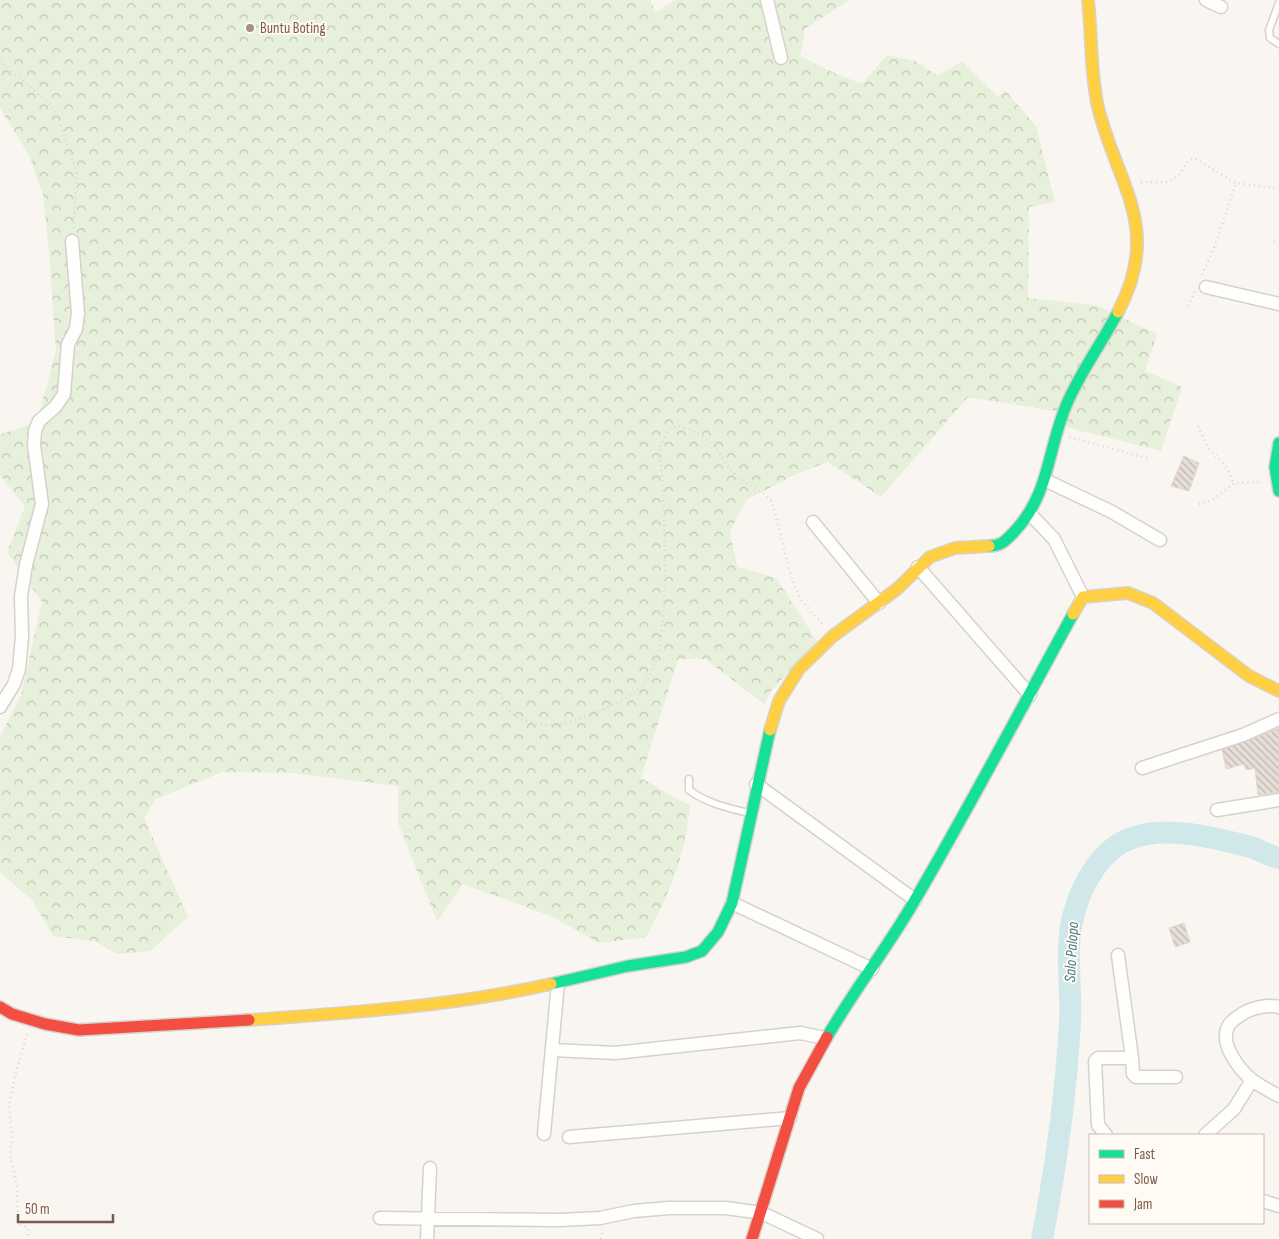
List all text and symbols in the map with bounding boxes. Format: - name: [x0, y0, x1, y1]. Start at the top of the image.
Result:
- place label: Buntu Boting: [260, 19, 325, 38]
- marker: Buntu Boting: [244, 22, 256, 34]
- water label: Salo Palopo: [1061, 921, 1083, 983]
- legend: [1089, 1134, 1264, 1224]
- text: Fast: [1134, 1145, 1156, 1164]
- text: Slow: [1134, 1170, 1158, 1189]
- scale bar: [18, 1192, 112, 1224]
- text: Jam: [1133, 1195, 1152, 1214]
- text: 50 m: [25, 1200, 50, 1219]

